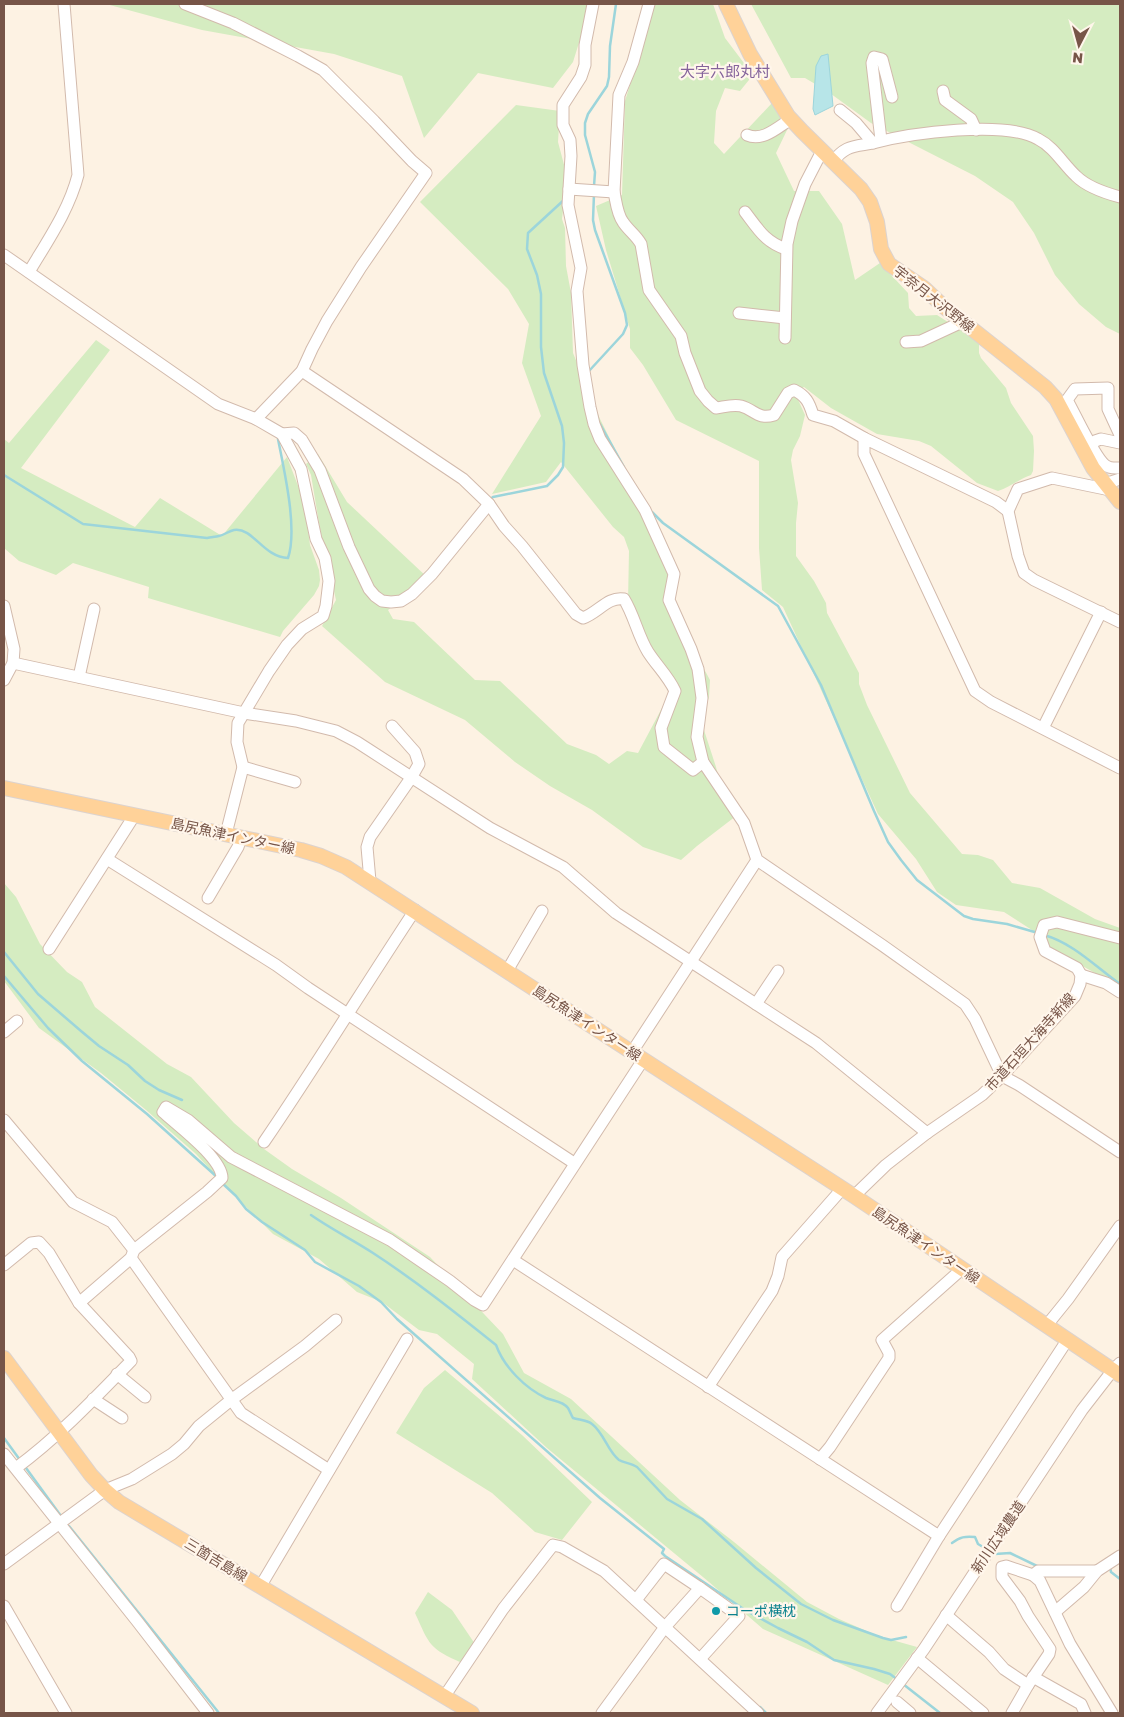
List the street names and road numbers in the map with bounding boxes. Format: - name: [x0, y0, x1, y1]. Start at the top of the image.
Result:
- street label: 宇奈月大沢野線: [890, 262, 978, 335]
- street label: 島尻魚津インター線: [170, 814, 296, 857]
- street label: 島尻魚津インター線: [530, 981, 645, 1064]
- street label: 市道石垣大海寺新線: [981, 989, 1078, 1094]
- street label: 島尻魚津インター線: [869, 1202, 983, 1287]
- street label: 新川広域農道: [967, 1497, 1028, 1576]
- street label: 三箇吉島線: [182, 1534, 251, 1585]

